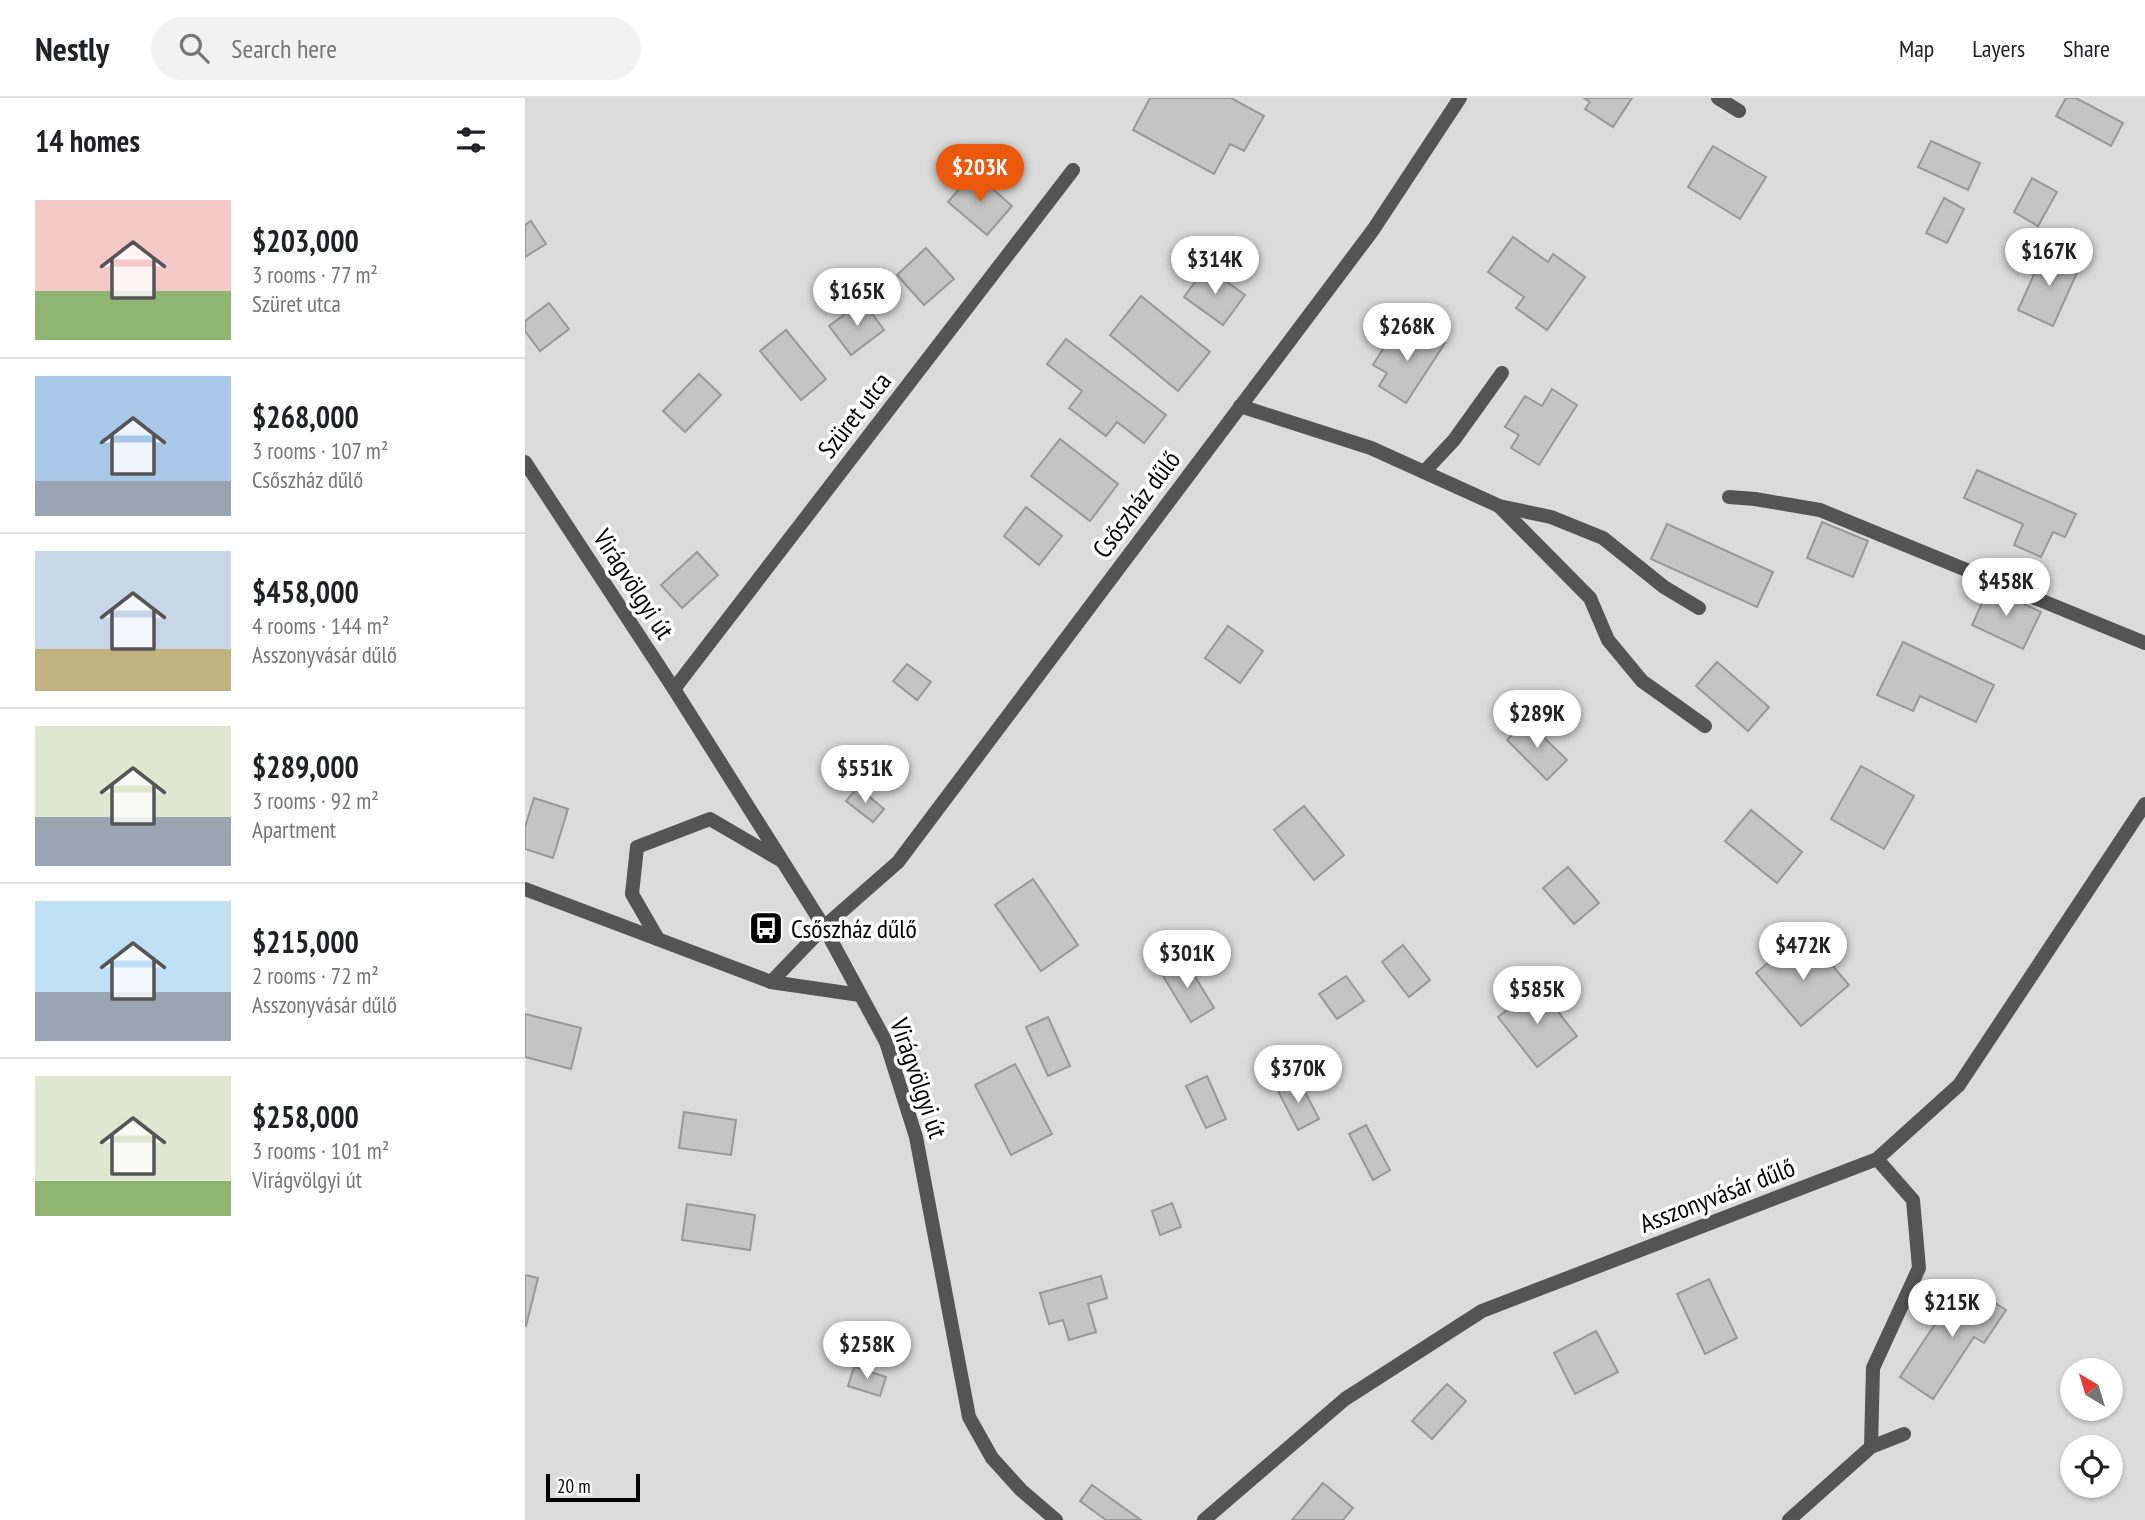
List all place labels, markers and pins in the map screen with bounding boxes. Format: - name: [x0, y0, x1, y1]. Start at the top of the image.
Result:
- pin: $203K: [931, 144, 1029, 204]
- pin: $167K: [2000, 228, 2098, 288]
- pin: $314K: [1166, 236, 1264, 296]
- pin: $165K: [808, 268, 906, 328]
- pin: $268K: [1358, 303, 1456, 363]
- pin: $458K: [1957, 559, 2055, 618]
- pin: $289K: [1488, 690, 1586, 750]
- pin: $551K: [816, 746, 914, 805]
- bus stop icon: Csőszház dűlő: [747, 909, 785, 947]
- place label: Csőszház dűlő: [791, 912, 917, 945]
- pin: $472K: [1754, 922, 1852, 982]
- pin: $301K: [1138, 930, 1236, 990]
- pin: $585K: [1488, 967, 1586, 1026]
- pin: $370K: [1249, 1046, 1347, 1105]
- pin: $215K: [1903, 1280, 2001, 1339]
- pin: $258K: [818, 1322, 916, 1381]

